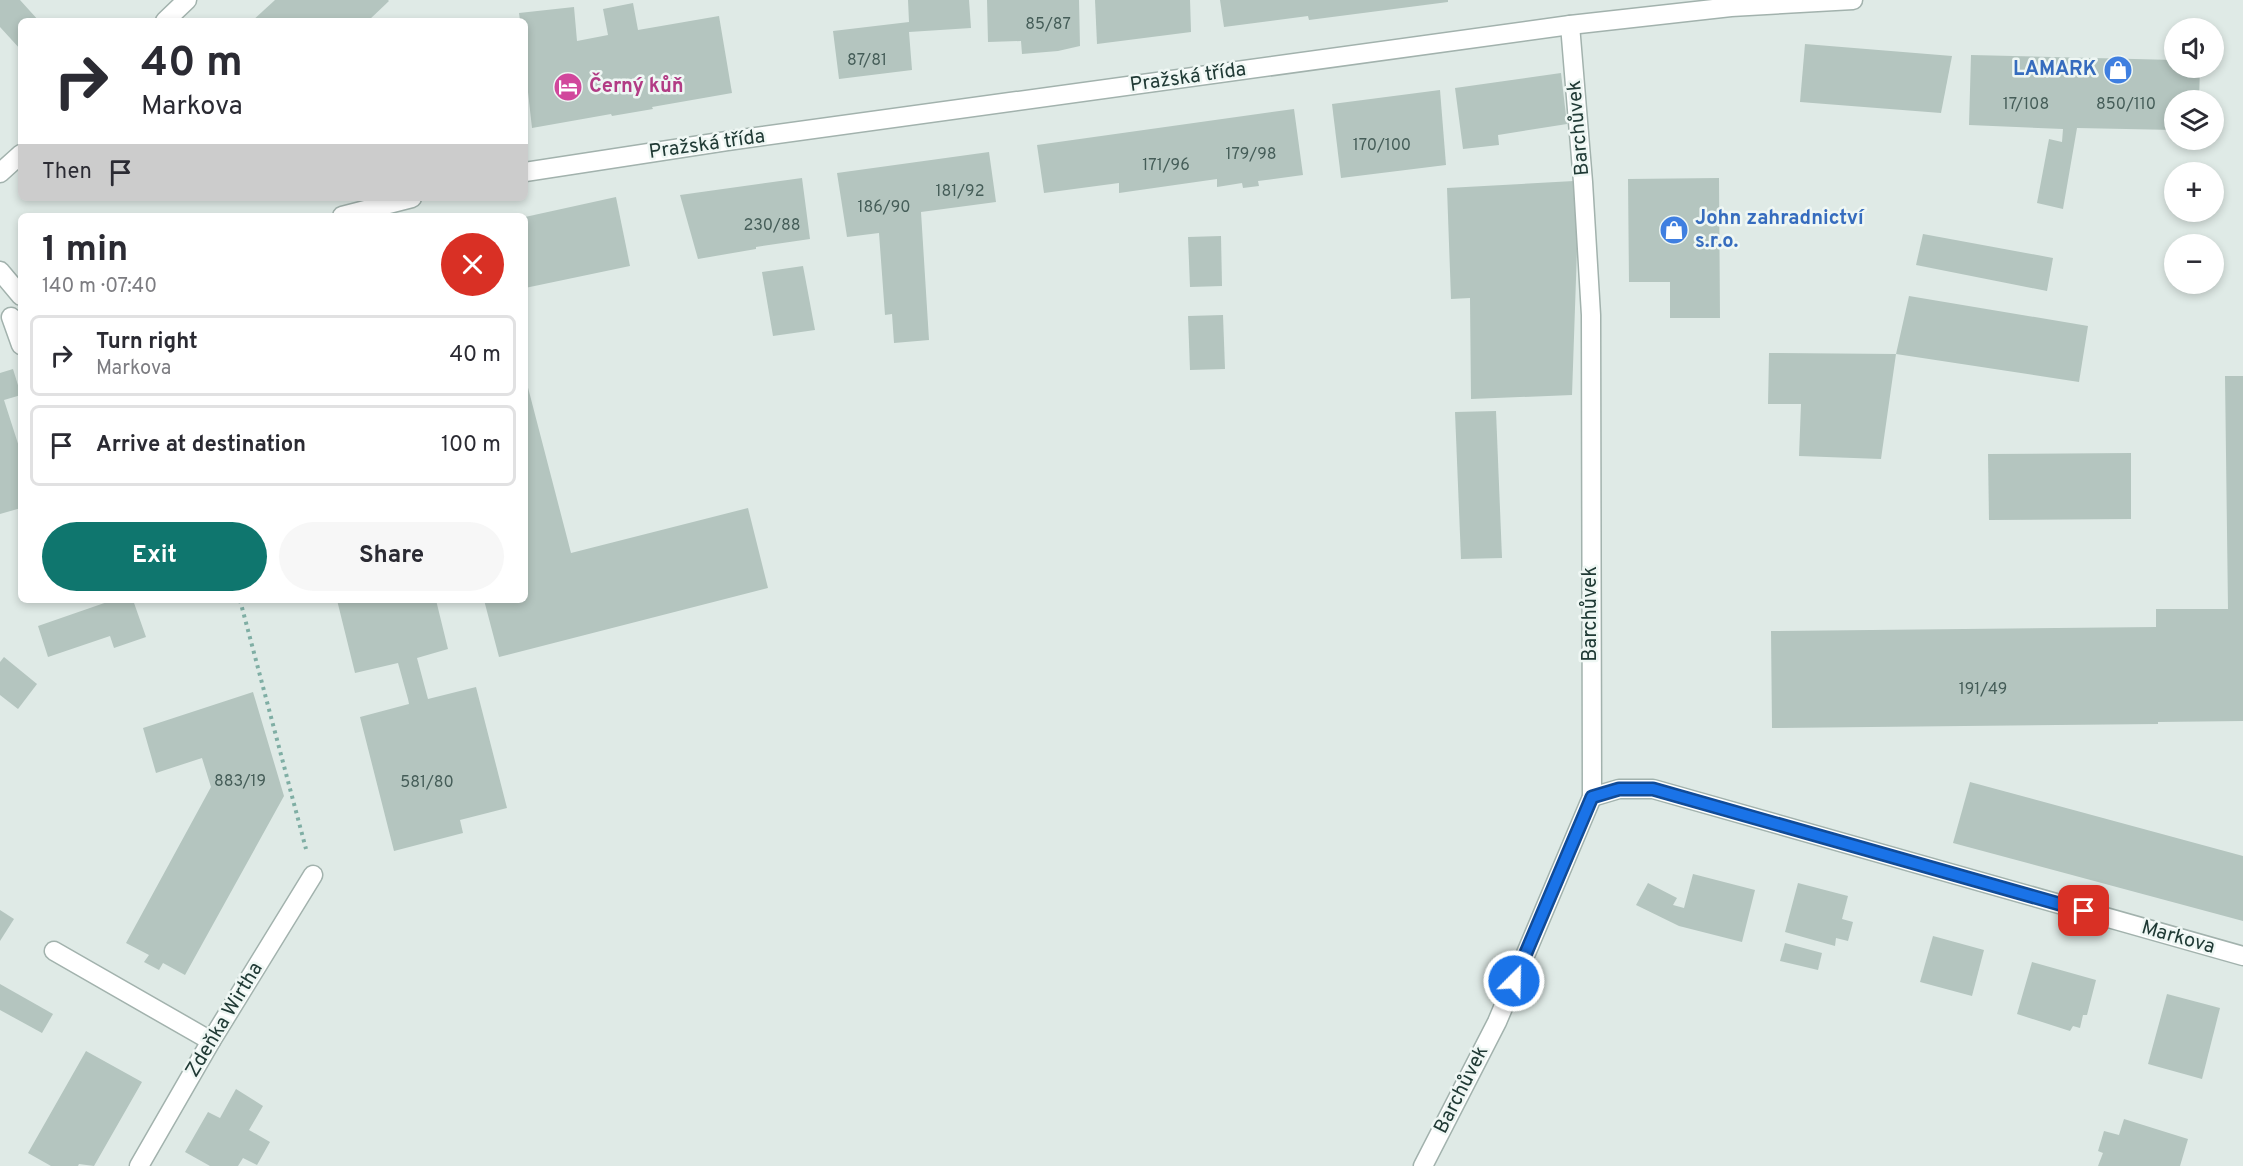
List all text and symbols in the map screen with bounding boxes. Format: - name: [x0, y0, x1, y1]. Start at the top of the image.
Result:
- house number: 85/87: [1025, 15, 1071, 35]
- map controls: [2164, 18, 2224, 294]
- button: sound: [2164, 18, 2224, 78]
- text: 40 m: [141, 38, 243, 91]
- icon: right: [42, 42, 120, 120]
- house number: 87/81: [847, 51, 887, 71]
- shop icon: LAMARK: [2102, 54, 2134, 86]
- street label: Pražská třída: [1128, 57, 1248, 99]
- place label: LAMARK: [2013, 57, 2097, 83]
- hotel icon: Černý kůň: [552, 71, 584, 103]
- place label: Černý kůň: [589, 72, 684, 100]
- street label: Barchůvek: [1562, 79, 1596, 177]
- text: Markova: [141, 90, 243, 124]
- button: layers: [2164, 90, 2224, 150]
- house number: 17/108: [2003, 95, 2049, 115]
- house number: 850/110: [2096, 95, 2156, 115]
- street label: Pražská třída: [647, 124, 767, 166]
- house number: 170/100: [1353, 136, 1411, 156]
- house number: 179/98: [1226, 145, 1276, 165]
- icon: arrive: [104, 156, 137, 189]
- house number: 171/96: [1142, 156, 1190, 176]
- text: Then: [42, 159, 92, 186]
- button: +: [2164, 162, 2224, 222]
- house number: 181/92: [936, 182, 984, 202]
- house number: 186/90: [858, 198, 910, 218]
- place label: John zahradnictví s.r.o.: [1695, 206, 1865, 255]
- shop icon: John zahradnictví s.r.o.: [1658, 214, 1690, 246]
- house number: 230/88: [744, 216, 800, 236]
- text: 1 min: [42, 228, 128, 274]
- button: close: [441, 233, 504, 296]
- button: −: [2164, 234, 2224, 294]
- text: 140 m · 07:40: [42, 274, 157, 300]
- text: Turn right: [96, 329, 198, 356]
- icon: right: [45, 339, 78, 372]
- text: 40 m: [449, 342, 501, 369]
- text: Markova: [96, 356, 171, 382]
- icon: arrive: [45, 429, 78, 462]
- text: Arrive at destination: [96, 432, 306, 459]
- text: 100 m: [441, 432, 501, 459]
- button: Exit: [42, 522, 267, 591]
- button: Share: [279, 522, 504, 591]
- street label: Barchůvek: [1578, 566, 1604, 662]
- house number: 191/49: [1959, 680, 2007, 700]
- house number: 883/19: [214, 772, 266, 792]
- house number: 581/80: [400, 773, 454, 793]
- pin: [2058, 885, 2109, 936]
- icon: arrive: [2067, 894, 2100, 927]
- street label: Markova: [2138, 915, 2218, 961]
- position arrow: [1482, 949, 1546, 1013]
- street label: Zdeňka Wirtha: [180, 958, 270, 1082]
- street label: Barchůvek: [1429, 1042, 1495, 1138]

